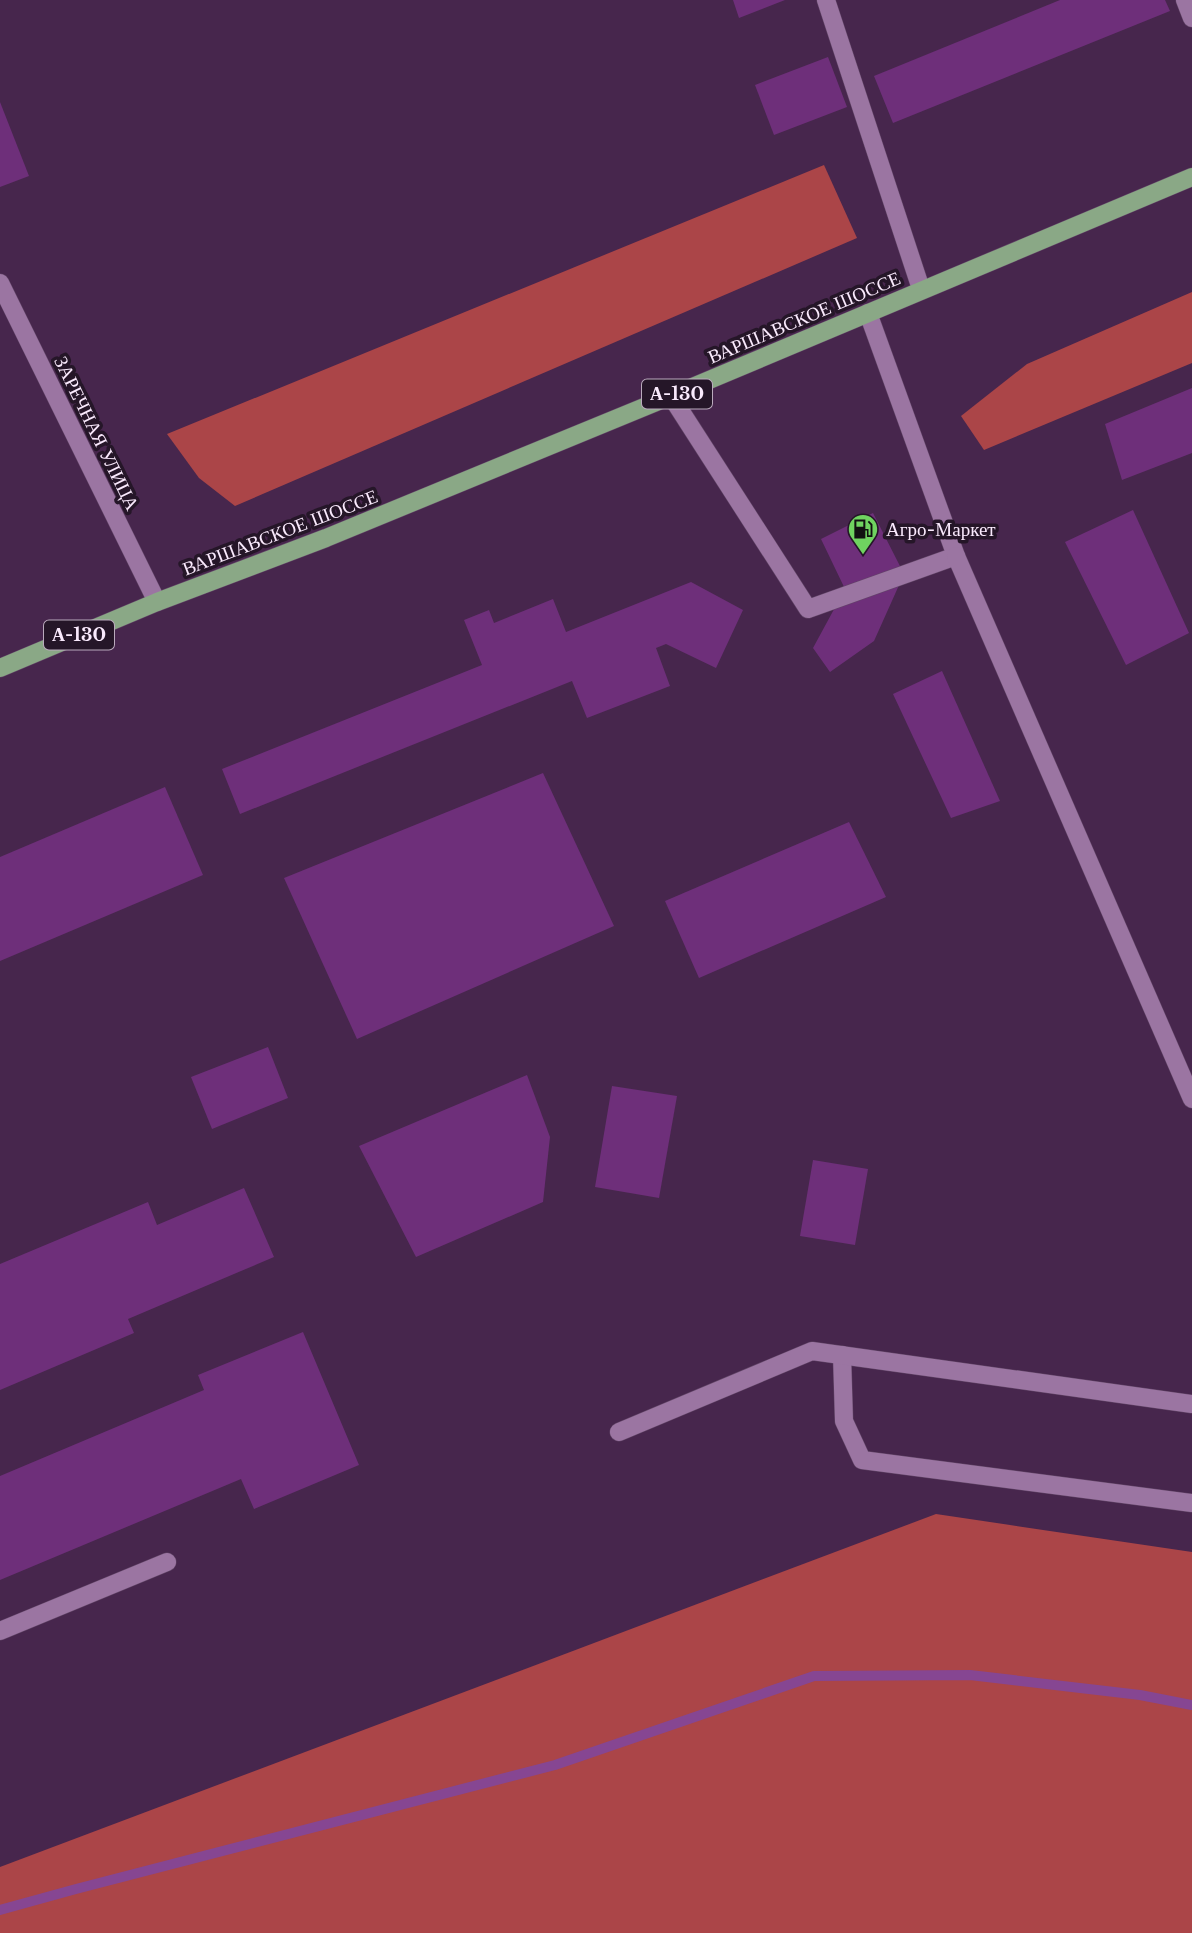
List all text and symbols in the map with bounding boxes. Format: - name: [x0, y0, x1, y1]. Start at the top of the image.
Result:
- street label: ВАРШАВСКОЕ ШОССЕ: [704, 266, 904, 368]
- street label: ЗАРЕЧНАЯ УЛИЦА: [49, 352, 144, 514]
- road number: А-130: [642, 380, 712, 408]
- street label: ВАРШАВСКОЕ ШОССЕ: [179, 485, 381, 580]
- fuel station icon: Агро-Маркет: [846, 512, 880, 556]
- place label: Агро-Маркет: [886, 518, 996, 541]
- road number: А-130: [44, 620, 114, 650]

